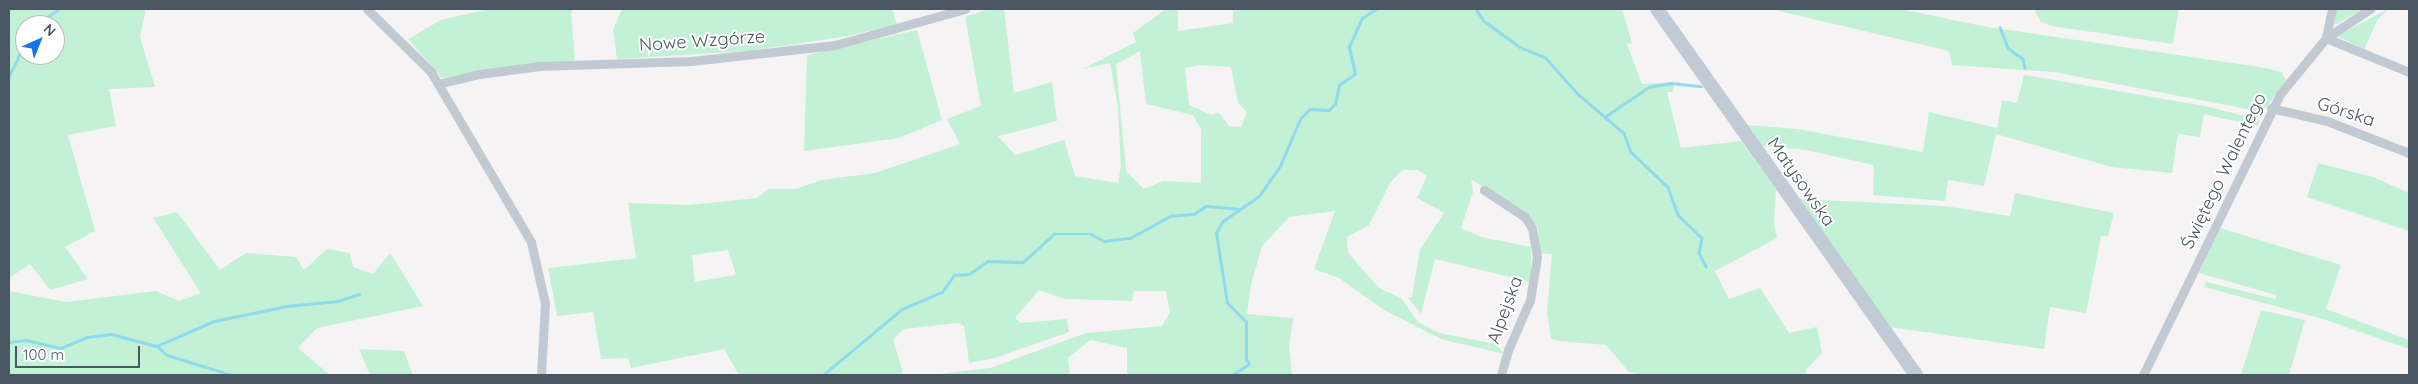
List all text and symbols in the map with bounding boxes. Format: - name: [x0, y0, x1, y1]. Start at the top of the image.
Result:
- north arrow: [15, 15, 65, 65]
- text: N: [40, 20, 60, 40]
- street label: Nowe Wzgórze: [638, 26, 766, 56]
- street label: Świętego Walentego: [2177, 89, 2271, 253]
- street label: Górska: [2315, 93, 2377, 131]
- street label: Matysowska: [1762, 133, 1840, 231]
- street label: Alpejska: [1483, 273, 1527, 347]
- scale bar: [18, 336, 142, 368]
- text: 100 m: [23, 345, 64, 364]

